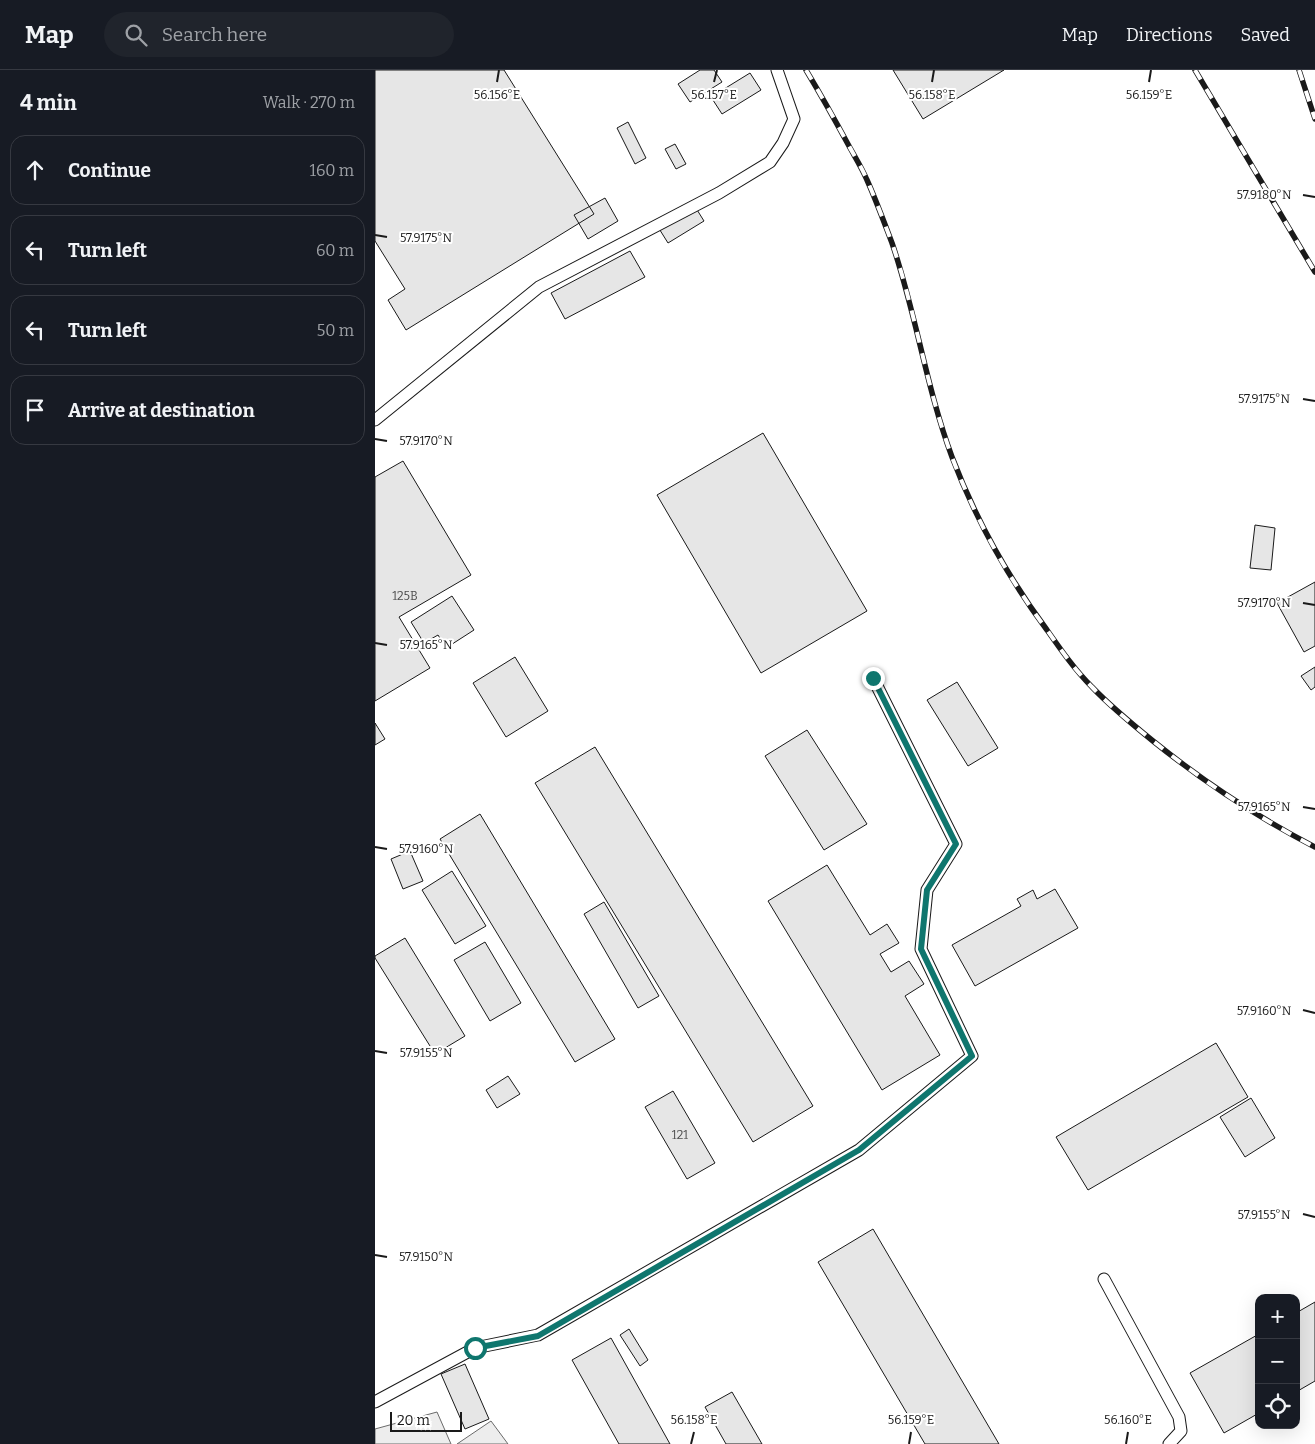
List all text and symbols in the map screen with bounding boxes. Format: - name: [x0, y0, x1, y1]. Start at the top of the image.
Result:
- search box: [104, 12, 454, 57]
- text: Map: [25, 21, 74, 49]
- icon: search: [122, 21, 150, 49]
- text: Search here: [162, 23, 267, 46]
- text: Map: [1062, 24, 1098, 46]
- text: Directions: [1126, 24, 1213, 46]
- text: Saved: [1241, 24, 1290, 46]
- text: 56.156°E: [474, 88, 520, 102]
- text: 56.157°E: [691, 88, 737, 102]
- text: 56.158°E: [909, 88, 955, 102]
- text: 56.159°E: [1126, 88, 1172, 102]
- text: 4 min: [20, 90, 77, 116]
- text: Walk · 270 m: [263, 93, 355, 112]
- icon: ahead: [21, 156, 49, 184]
- text: Continue: [68, 159, 151, 182]
- text: 160 m: [309, 161, 354, 180]
- text: 57.9180°N: [1237, 188, 1292, 202]
- text: 57.9175°N: [400, 231, 453, 245]
- icon: left: [21, 236, 49, 264]
- text: Turn left: [68, 239, 147, 262]
- text: 60 m: [316, 241, 354, 260]
- icon: left: [21, 316, 49, 344]
- text: Turn left: [68, 319, 147, 342]
- text: 50 m: [317, 321, 354, 340]
- text: 57.9175°N: [1238, 392, 1291, 406]
- icon: arrive: [21, 396, 49, 424]
- text: Arrive at destination: [68, 399, 255, 422]
- text: 57.9170°N: [399, 434, 453, 448]
- house number: 125В: [392, 589, 418, 603]
- text: 57.9170°N: [1237, 596, 1291, 610]
- text: 57.9165°N: [399, 638, 453, 652]
- route end: [862, 667, 885, 690]
- text: 57.9165°N: [1237, 800, 1291, 814]
- text: 57.9160°N: [399, 842, 454, 856]
- text: 57.9160°N: [1237, 1004, 1292, 1018]
- text: 57.9155°N: [400, 1046, 453, 1060]
- house number: 121: [672, 1128, 688, 1142]
- text: 57.9155°N: [1238, 1208, 1291, 1222]
- text: 57.9150°N: [399, 1250, 454, 1264]
- map controls: [1255, 1294, 1300, 1429]
- button: +: [1255, 1294, 1300, 1339]
- route start: [464, 1337, 487, 1360]
- button: −: [1255, 1339, 1300, 1384]
- button: locate: [1255, 1384, 1300, 1429]
- scale bar: [390, 1409, 463, 1432]
- text: 20 m: [397, 1412, 430, 1429]
- text: 56.158°E: [671, 1413, 717, 1427]
- text: 56.159°E: [888, 1413, 934, 1427]
- text: 56.160°E: [1104, 1413, 1152, 1427]

